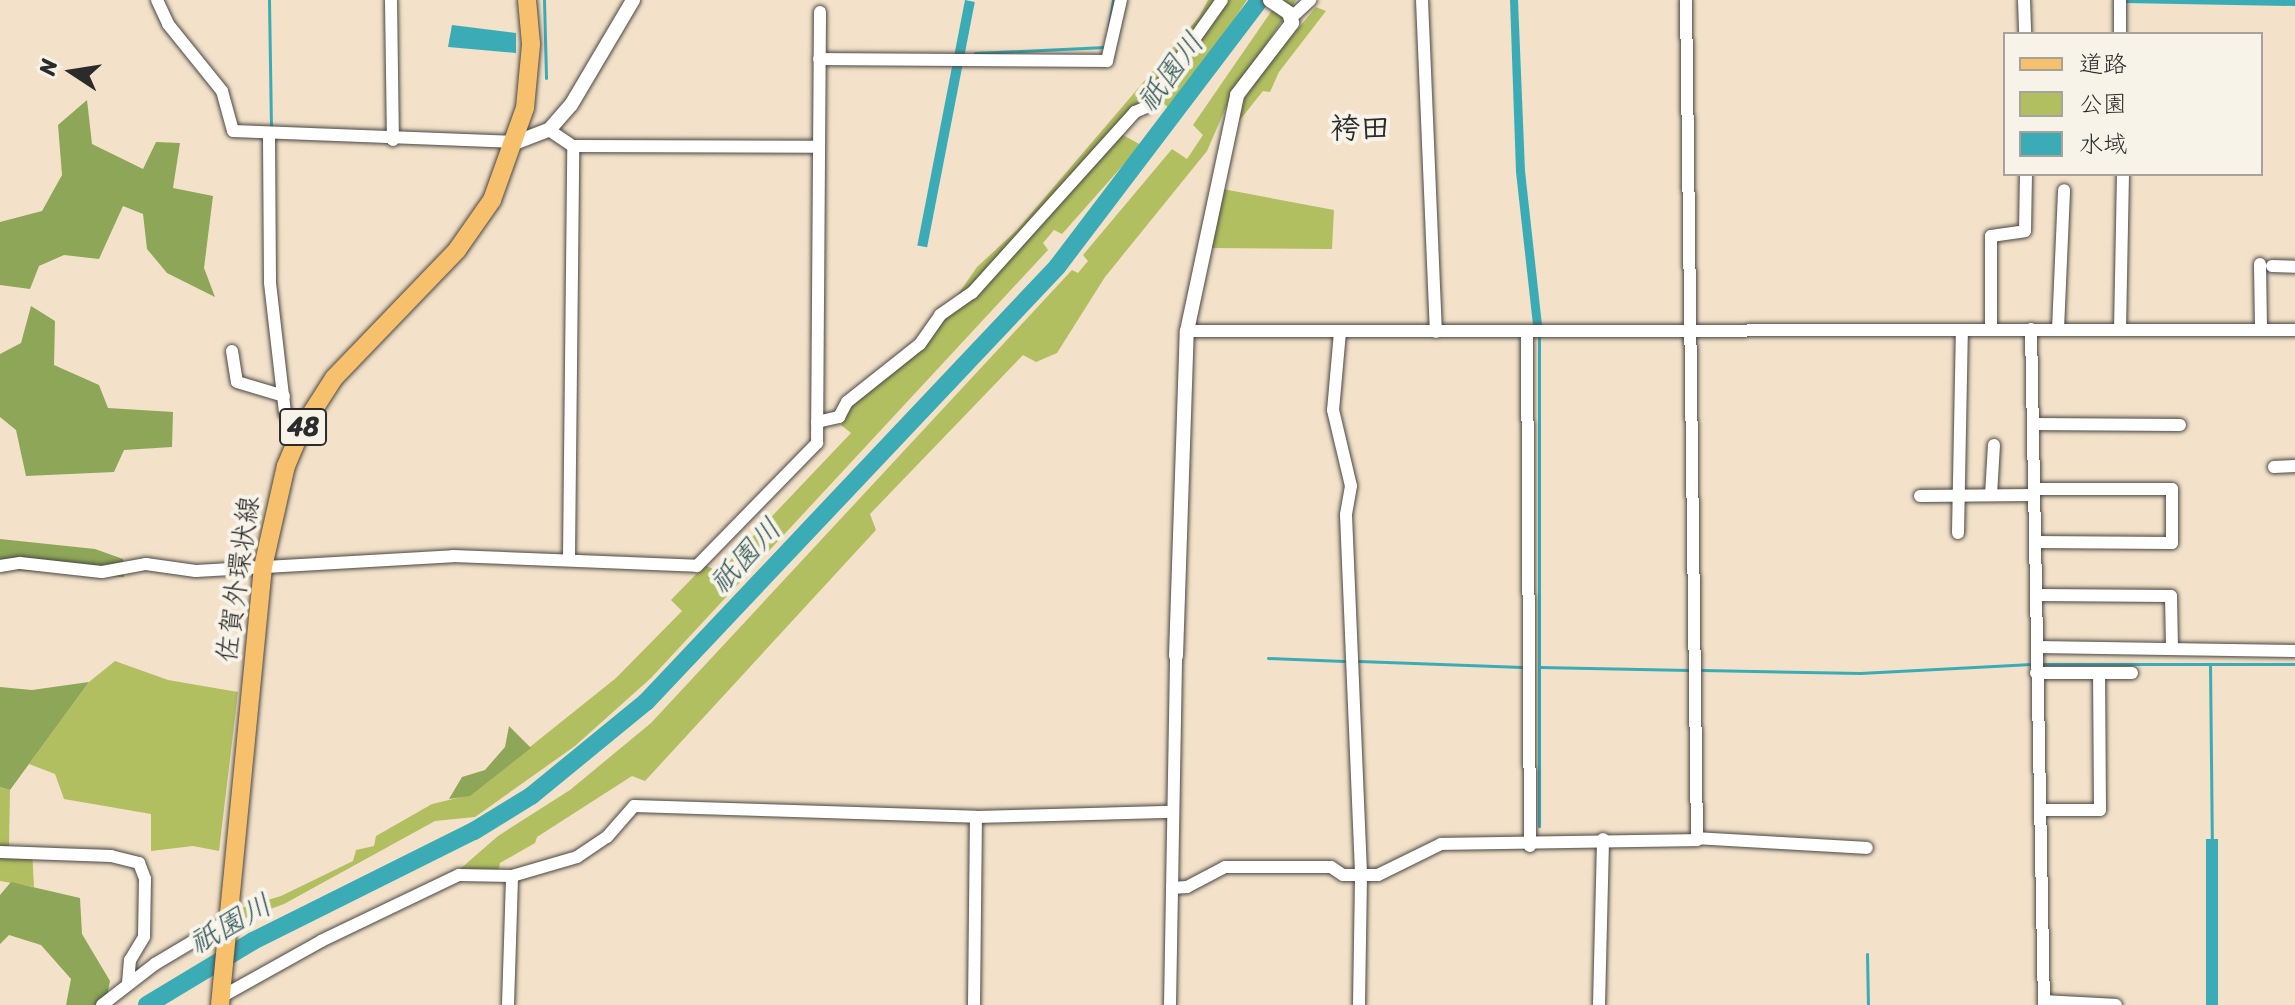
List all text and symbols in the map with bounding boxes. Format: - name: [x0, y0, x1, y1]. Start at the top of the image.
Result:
- water label: 祇園川: [1129, 25, 1211, 119]
- north arrow: [32, 32, 112, 112]
- legend: [2003, 32, 2263, 176]
- text: 道路: [2079, 43, 2127, 85]
- text: N: [27, 55, 69, 78]
- text: 公園: [2079, 83, 2127, 125]
- district label: 袴田: [1330, 110, 1390, 146]
- text: 水域: [2079, 123, 2127, 165]
- road number: 48: [279, 405, 327, 449]
- street label: 佐賀外環状線: [210, 493, 266, 665]
- water label: 祇園川: [701, 511, 789, 601]
- water label: 祇園川: [182, 886, 278, 962]

